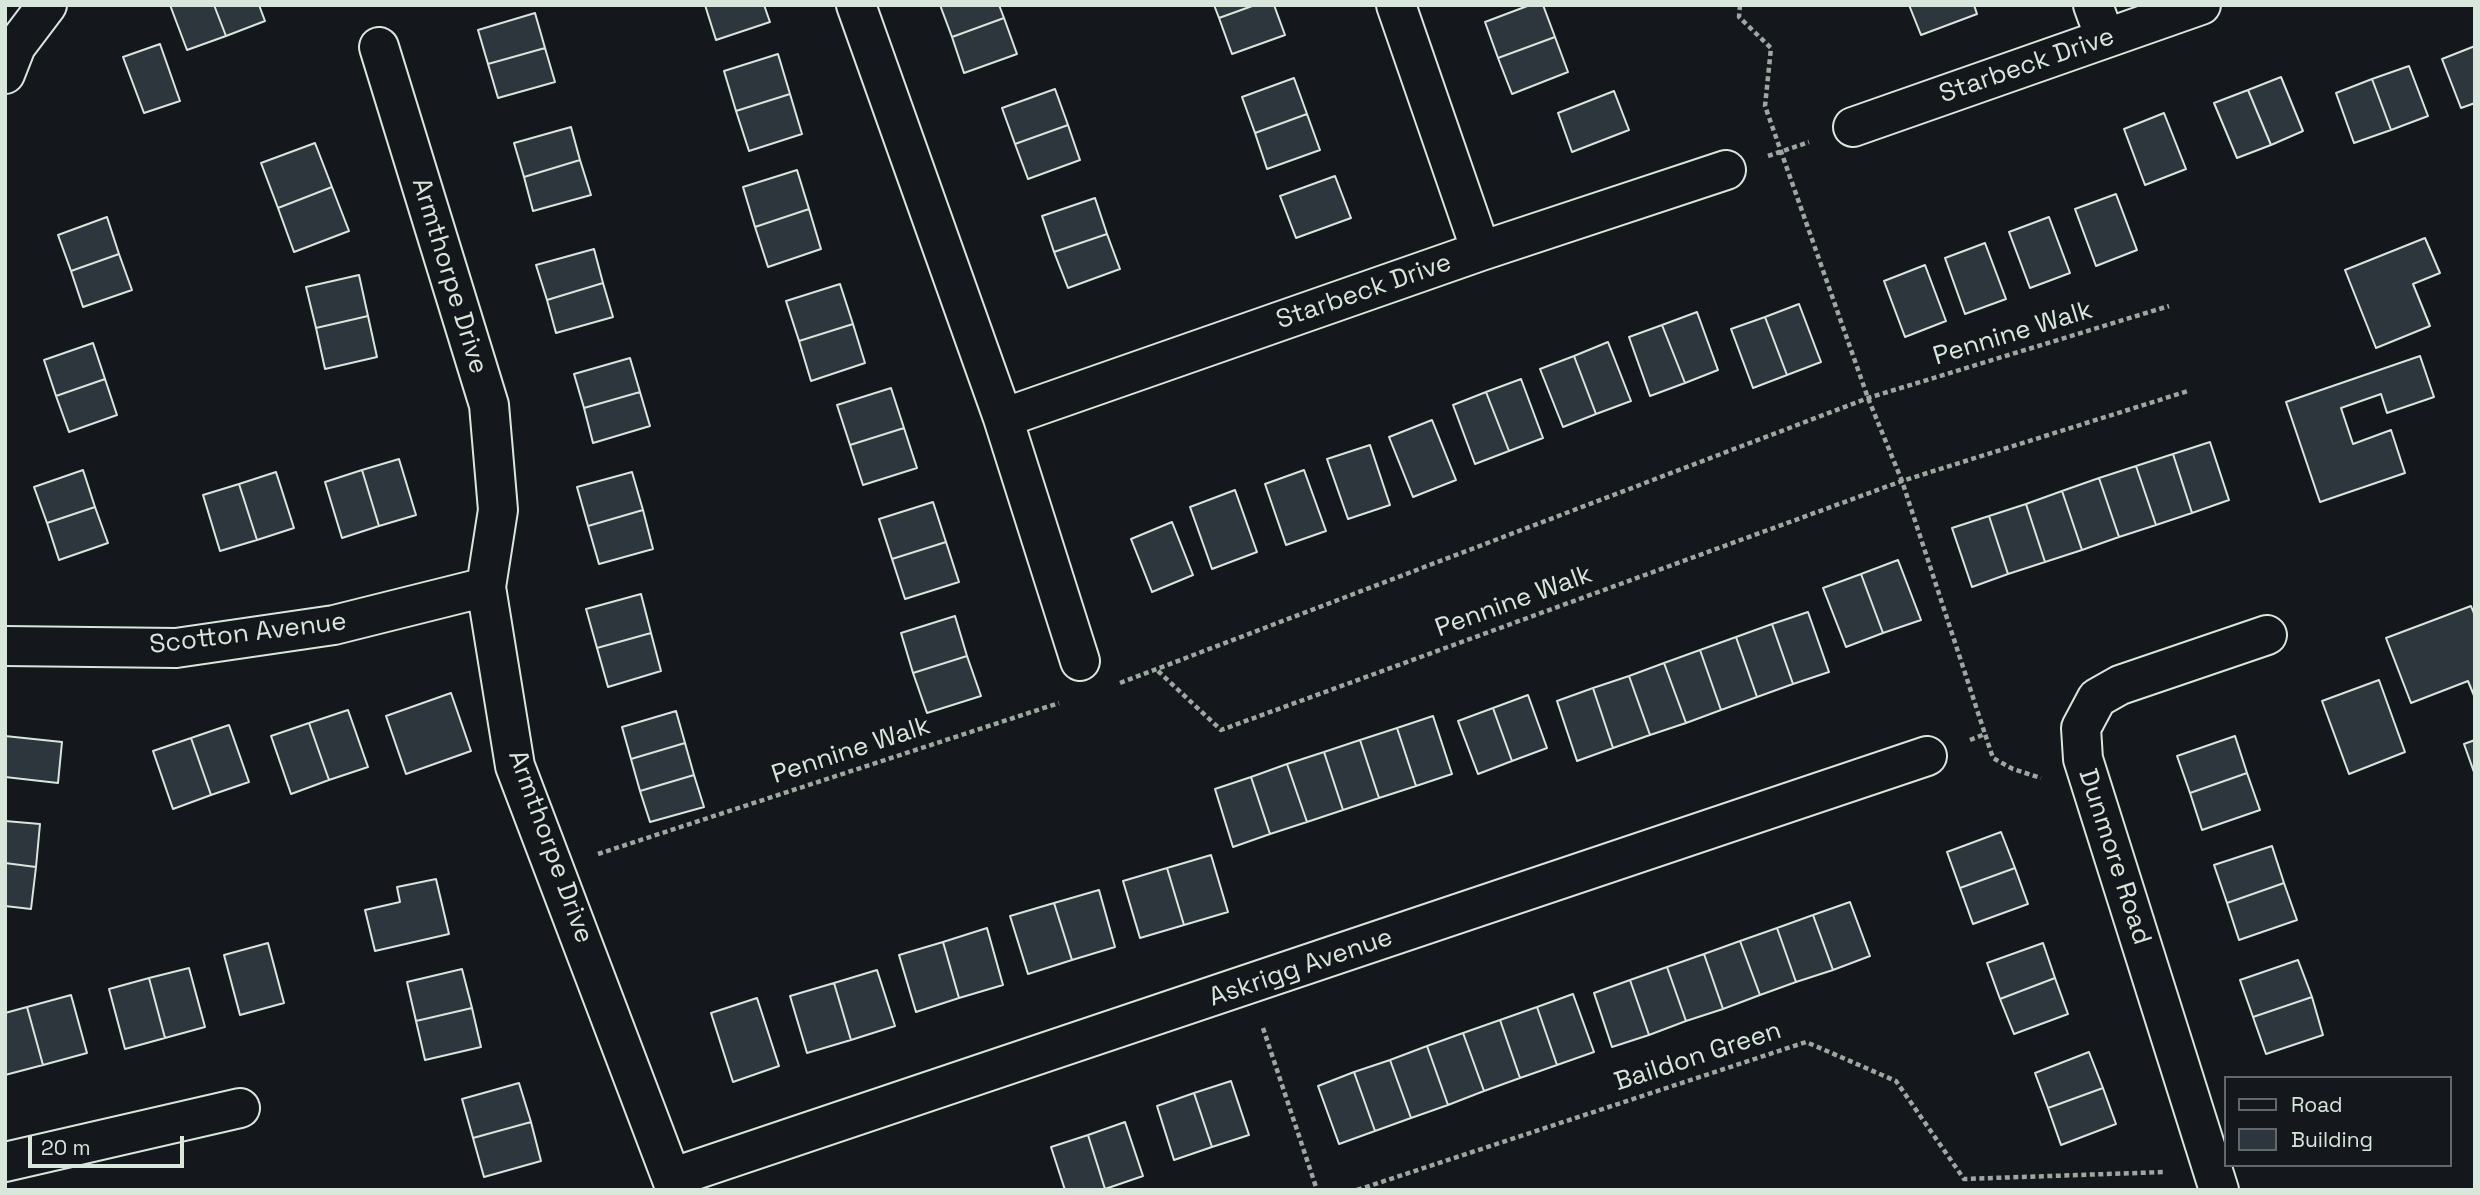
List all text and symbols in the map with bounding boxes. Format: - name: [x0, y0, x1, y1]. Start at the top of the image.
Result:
- street label: Starbeck Drive: [1935, 21, 2119, 111]
- street label: Armthorpe Drive: [404, 174, 494, 378]
- street label: Starbeck Drive: [1272, 247, 1456, 337]
- street label: Pennine Walk: [1930, 295, 2096, 373]
- street label: Pennine Walk: [1431, 559, 1597, 645]
- street label: Scotton Avenue: [148, 606, 348, 662]
- street label: Pennine Walk: [768, 711, 934, 791]
- street label: Armthorpe Drive: [501, 746, 599, 948]
- street label: Dunmore Road: [2071, 765, 2157, 949]
- street label: Askrigg Avenue: [1205, 922, 1397, 1014]
- street label: Baildon Green: [1611, 1015, 1785, 1099]
- legend: [2224, 1076, 2452, 1167]
- text: Road: [2291, 1091, 2343, 1118]
- scale bar: [32, 1122, 187, 1166]
- text: Building: [2291, 1126, 2373, 1153]
- text: 20 m: [41, 1134, 91, 1161]

